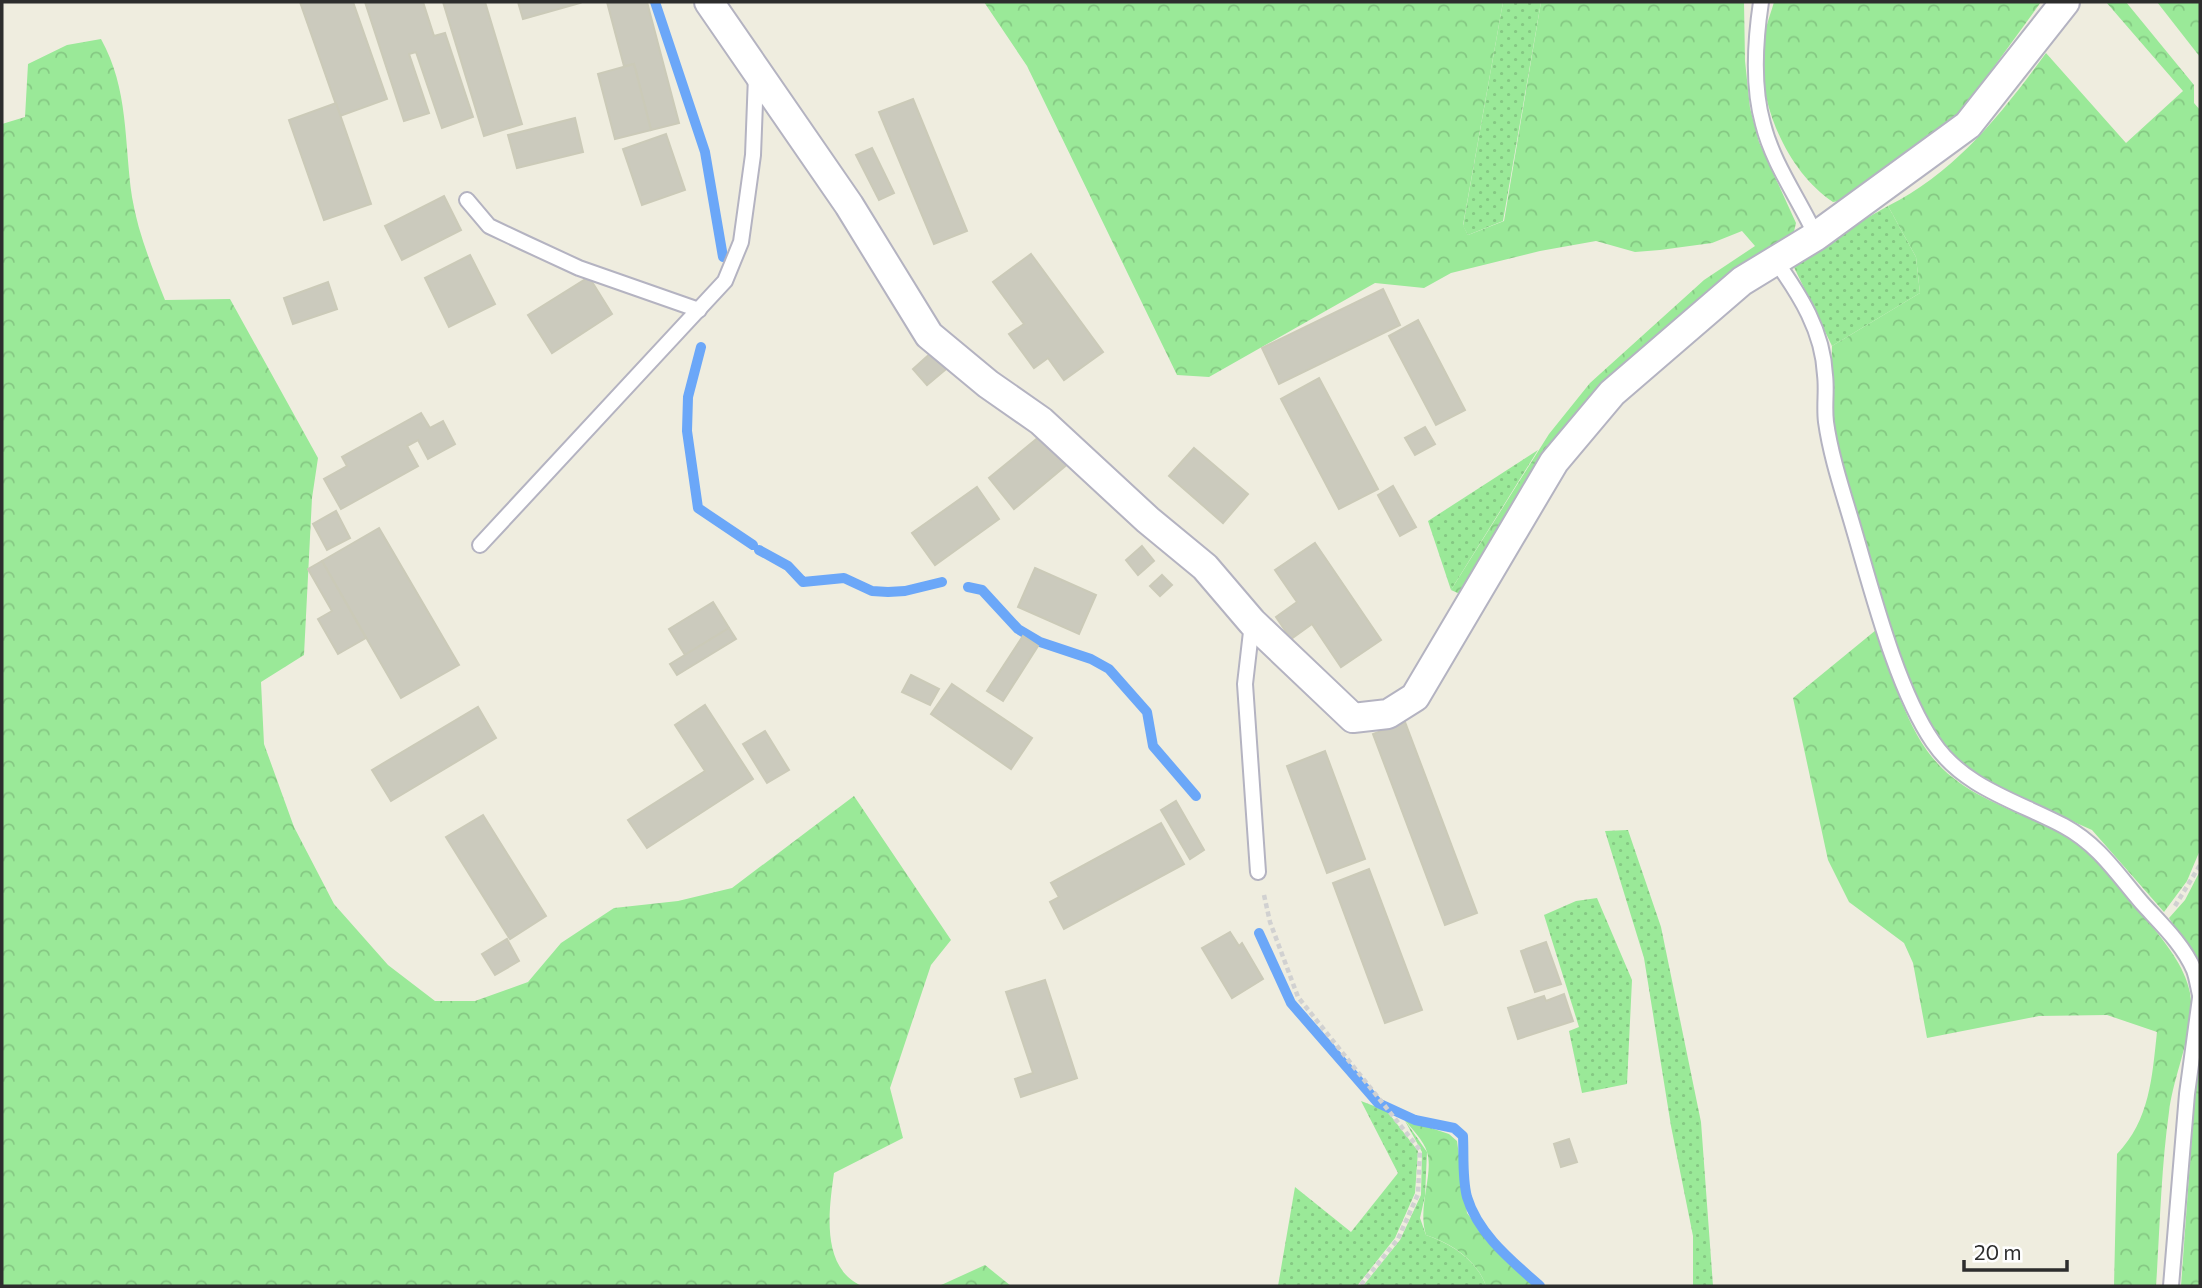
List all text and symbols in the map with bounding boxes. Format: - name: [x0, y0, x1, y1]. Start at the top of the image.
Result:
- scale bar: [1964, 1228, 2067, 1272]
- text: 20 m: [1974, 1239, 2022, 1264]

